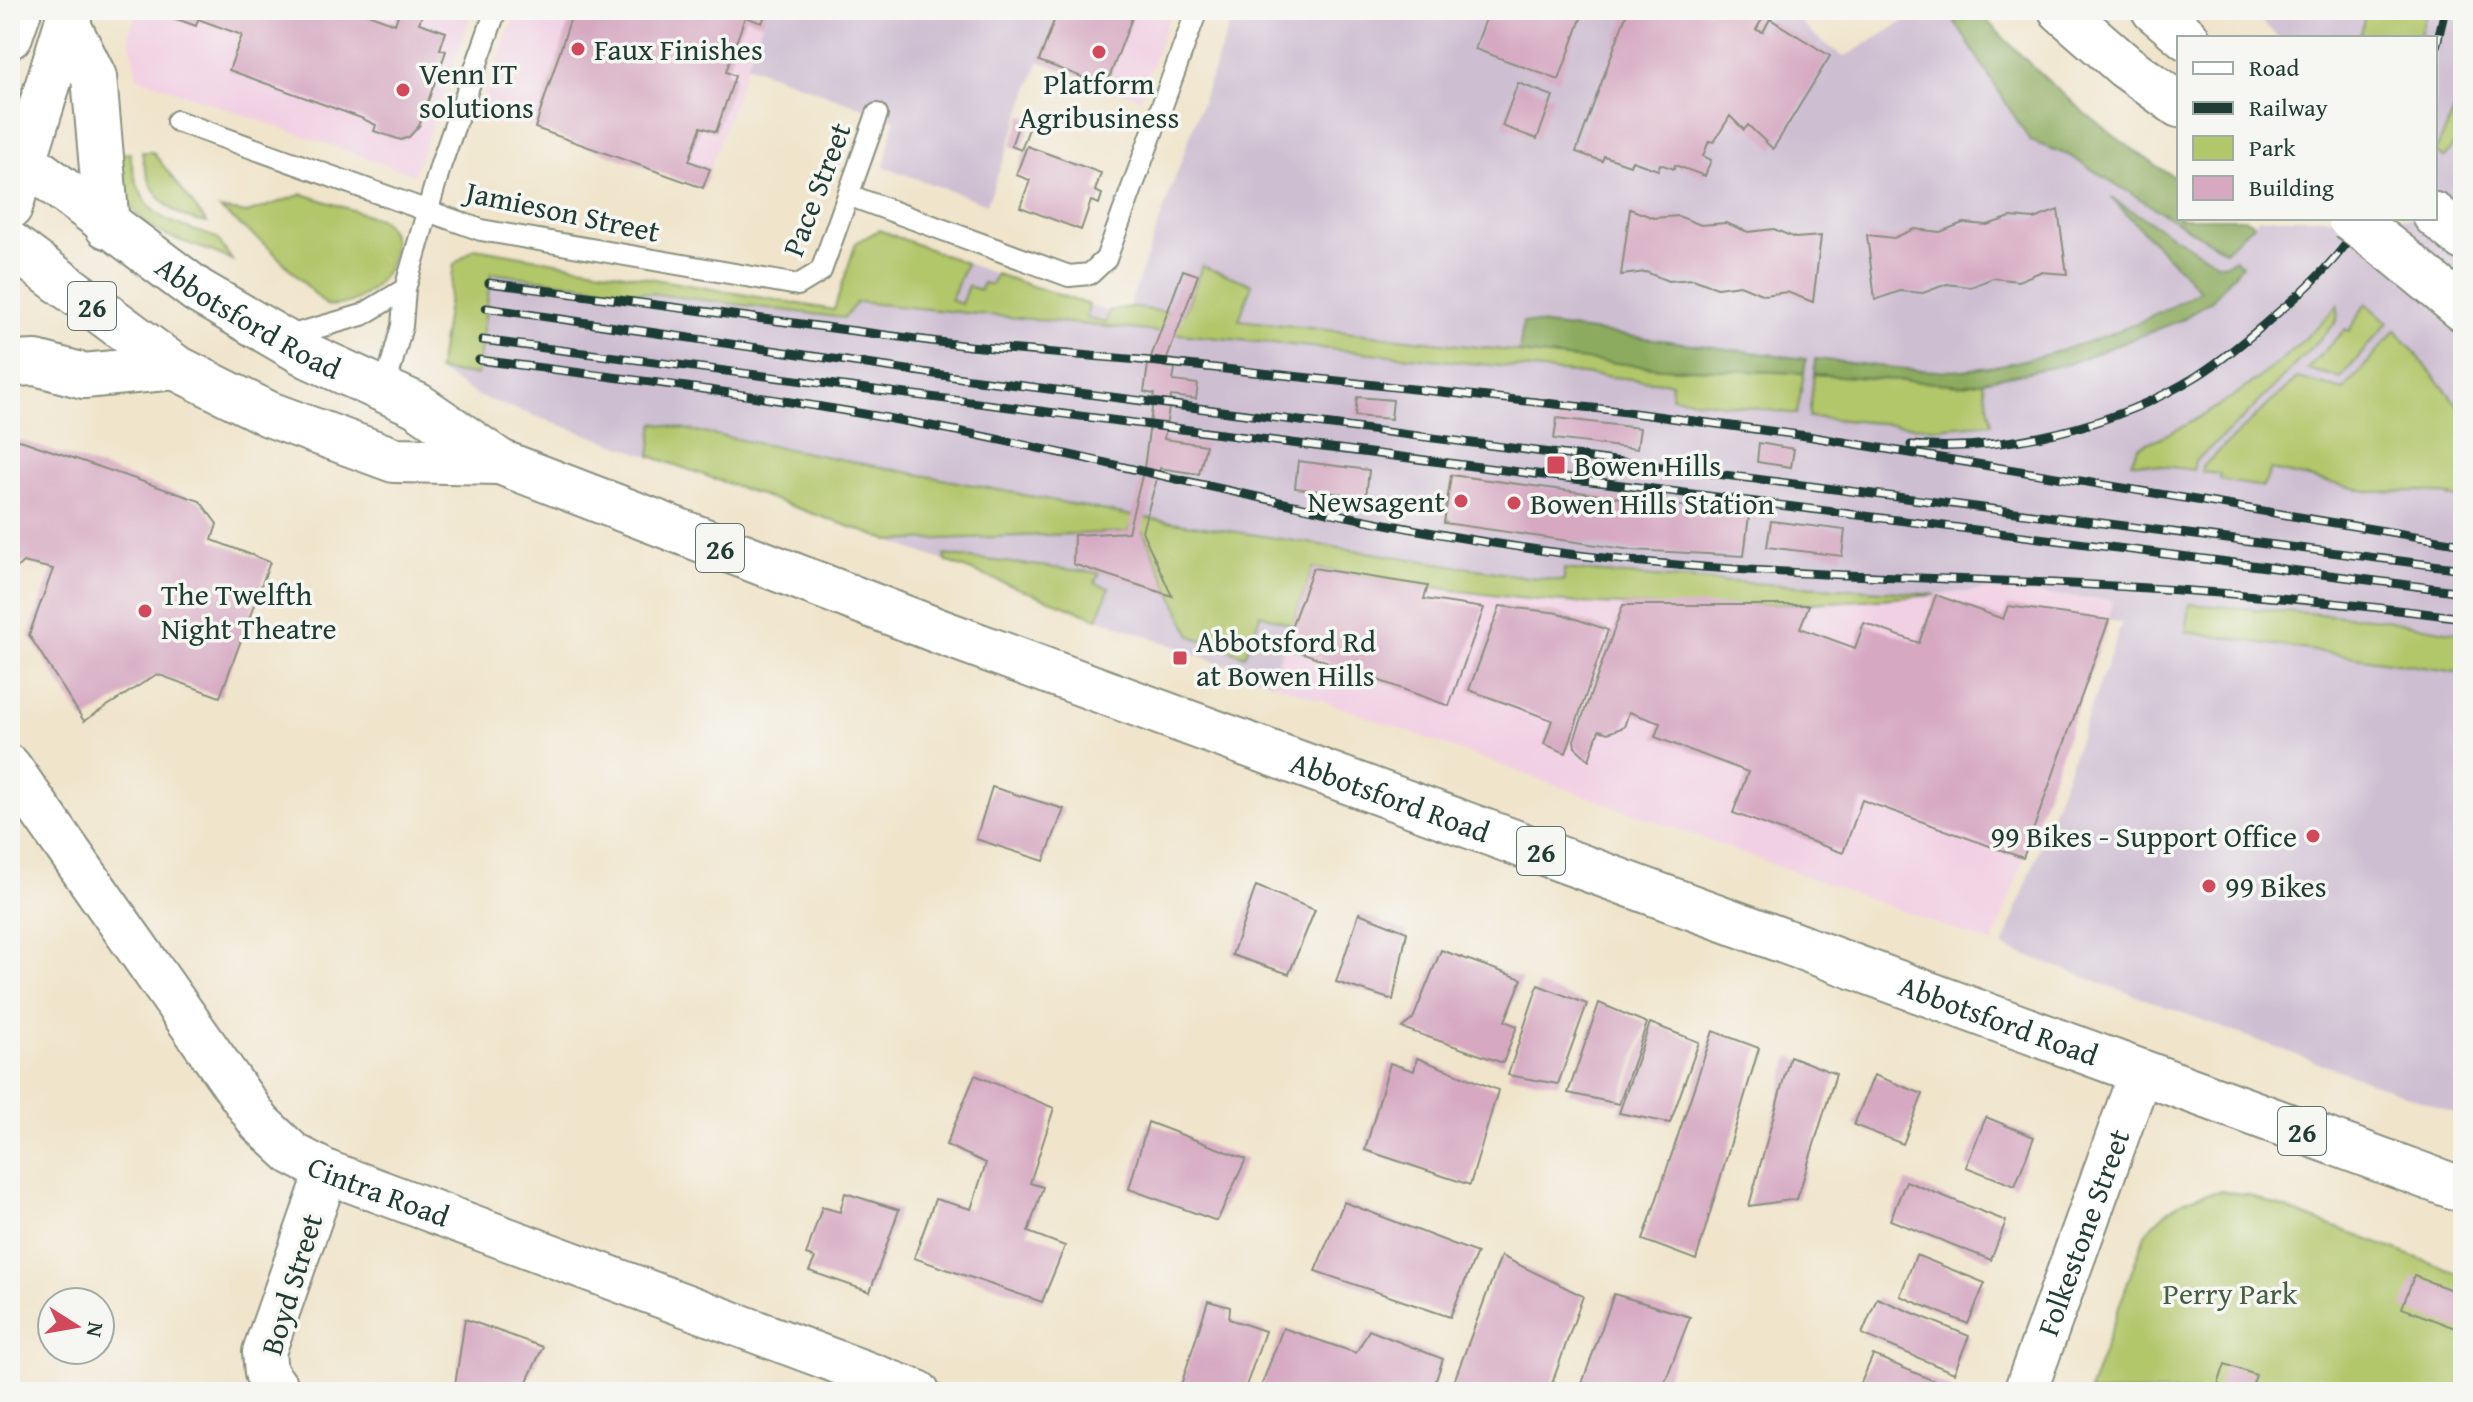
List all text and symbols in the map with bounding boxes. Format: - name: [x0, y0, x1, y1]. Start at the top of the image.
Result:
- place label: Faux Finishes: [594, 27, 763, 71]
- legend: [2177, 36, 2437, 220]
- marker: Faux Finishes: [569, 40, 587, 58]
- marker: Platform Agribusiness: [1090, 43, 1108, 61]
- text: Road: [2249, 50, 2299, 85]
- place label: Venn IT solutions: [419, 51, 534, 129]
- place label: Platform Agribusiness: [1019, 61, 1179, 139]
- marker: Venn IT solutions: [394, 81, 412, 99]
- text: Railway: [2249, 90, 2328, 125]
- street label: Pace Street: [770, 115, 862, 262]
- text: Park: [2249, 130, 2296, 165]
- street label: Jamieson Street: [458, 168, 664, 253]
- text: Building: [2249, 170, 2334, 205]
- street label: Abbotsford Road: [147, 245, 348, 390]
- road number: 26: [68, 282, 116, 330]
- place label: Bowen Hills: [1574, 443, 1721, 487]
- marker: Bowen Hills: [1545, 454, 1567, 476]
- place label: Newsagent: [1307, 479, 1445, 523]
- place label: Bowen Hills Station: [1530, 481, 1775, 525]
- marker: Newsagent: [1452, 492, 1470, 510]
- marker: Bowen Hills Station: [1505, 494, 1523, 512]
- road number: 26: [696, 524, 744, 572]
- place label: The Twelfth Night Theatre: [161, 572, 337, 650]
- marker: The Twelfth Night Theatre: [136, 602, 154, 620]
- place label: Abbotsford Rd at Bowen Hills: [1196, 619, 1376, 697]
- marker: Abbotsford Rd at Bowen Hills: [1171, 649, 1189, 667]
- street label: Abbotsford Road: [1284, 740, 1496, 853]
- place label: 99 Bikes - Support Office: [1991, 814, 2297, 858]
- road number: 26: [1517, 827, 1565, 875]
- marker: 99 Bikes - Support Office: [2304, 827, 2322, 845]
- place label: 99 Bikes: [2225, 864, 2327, 908]
- marker: 99 Bikes: [2200, 877, 2218, 895]
- street label: Abbotsford Road: [1893, 963, 2105, 1076]
- road number: 26: [2278, 1107, 2326, 1155]
- street label: Folkestone Street: [2025, 1122, 2141, 1342]
- street label: Cintra Road: [300, 1144, 456, 1238]
- street label: Boyd Street: [249, 1207, 333, 1360]
- park label: Perry Park: [2163, 1271, 2298, 1315]
- north arrow: [36, 1286, 116, 1366]
- text: N: [78, 1320, 113, 1340]

